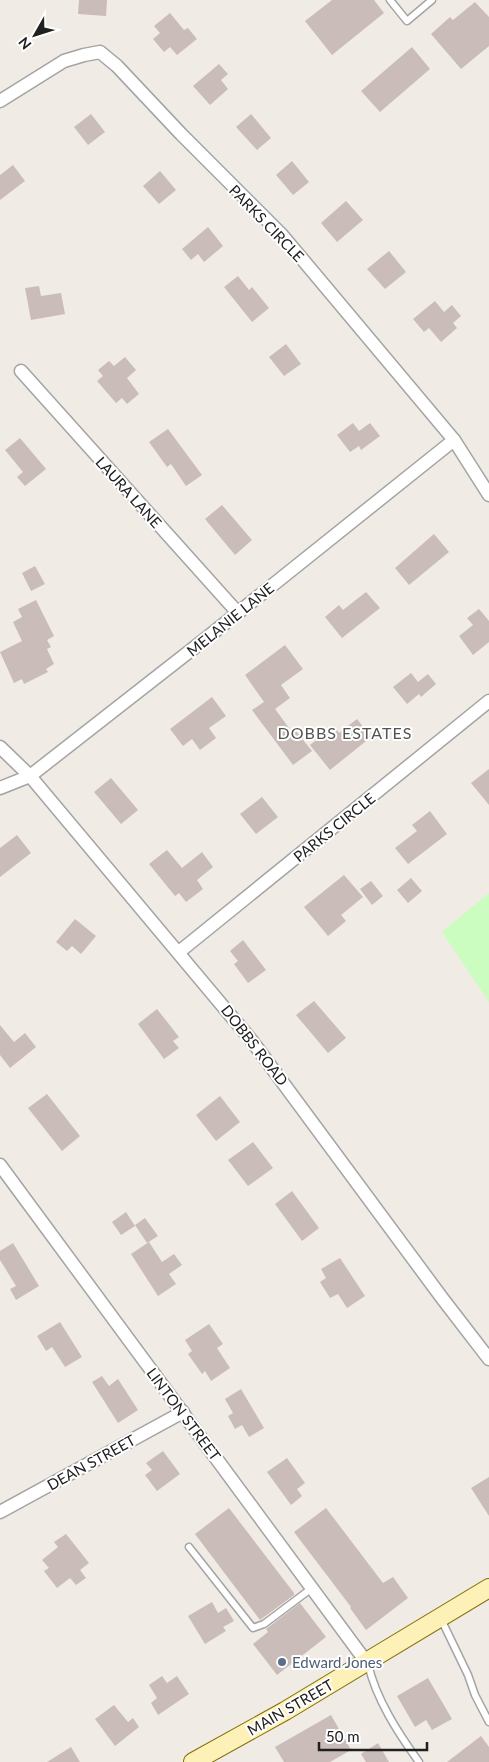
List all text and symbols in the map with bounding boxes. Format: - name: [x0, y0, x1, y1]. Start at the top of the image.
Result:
- north arrow: [10, 10, 60, 60]
- text: N: [15, 34, 35, 53]
- street label: PARKS CIRCLE: [226, 181, 308, 265]
- street label: LAURA LANE: [92, 453, 166, 531]
- street label: MELANIE LANE: [183, 578, 277, 660]
- district label: DOBBS ESTATES: [278, 723, 412, 742]
- street label: PARKS CIRCLE: [290, 789, 378, 865]
- street label: DOBBS ROAD: [218, 1001, 292, 1089]
- street label: LINTON STREET: [143, 1364, 225, 1464]
- street label: DEAN STREET: [44, 1430, 138, 1494]
- place label: Edward Jones: [292, 1653, 382, 1671]
- marker: Edward Jones: [276, 1656, 288, 1668]
- street label: MAIN STREET: [244, 1675, 336, 1739]
- scale bar: [319, 1720, 426, 1752]
- text: 50 m: [326, 1727, 360, 1745]

